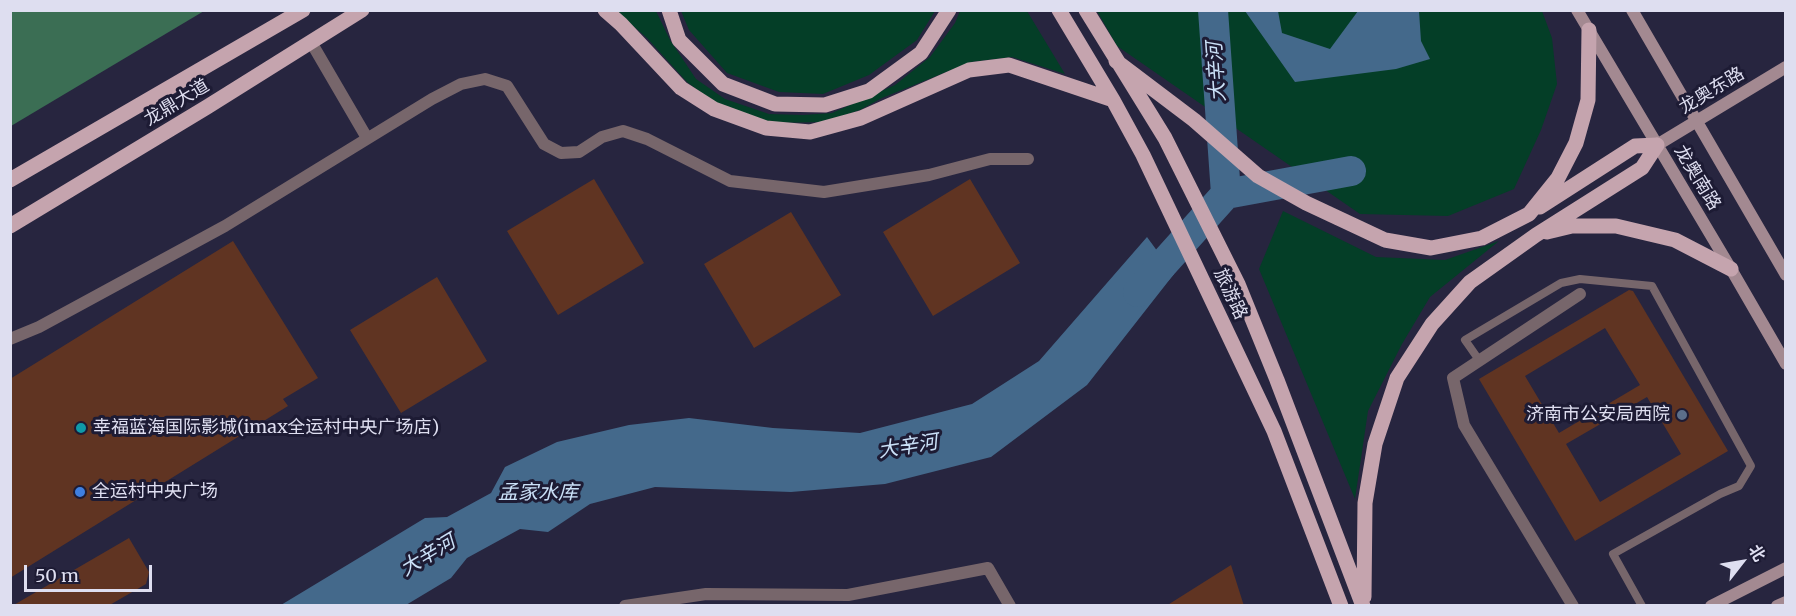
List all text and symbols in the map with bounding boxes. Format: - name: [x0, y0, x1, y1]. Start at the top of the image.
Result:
- water label: 大辛河: [1203, 41, 1231, 103]
- street label: 龙奥东路: [1676, 63, 1748, 119]
- street label: 龙鼎大道: [141, 75, 213, 131]
- street label: 龙奥南路: [1669, 142, 1725, 214]
- street label: 旅游路: [1209, 265, 1251, 323]
- place label: 济南市公安局西院: [1526, 404, 1670, 426]
- marker: 济南市公安局西院: [1675, 408, 1689, 422]
- place label: 幸福蓝海国际影城(imax全运村中央广场店): [93, 417, 439, 439]
- marker: 幸福蓝海国际影城(imax全运村中央广场店): [74, 421, 88, 435]
- water label: 大辛河: [876, 430, 940, 464]
- place label: 全运村中央广场: [92, 481, 218, 503]
- water label: 孟家水库: [498, 481, 578, 505]
- marker: 全运村中央广场: [73, 485, 87, 499]
- water label: 大辛河: [396, 530, 460, 582]
- north arrow: [1712, 532, 1772, 592]
- text: 北: [1745, 541, 1770, 565]
- scale bar: [27, 553, 154, 591]
- text: 50 m: [35, 564, 79, 587]

